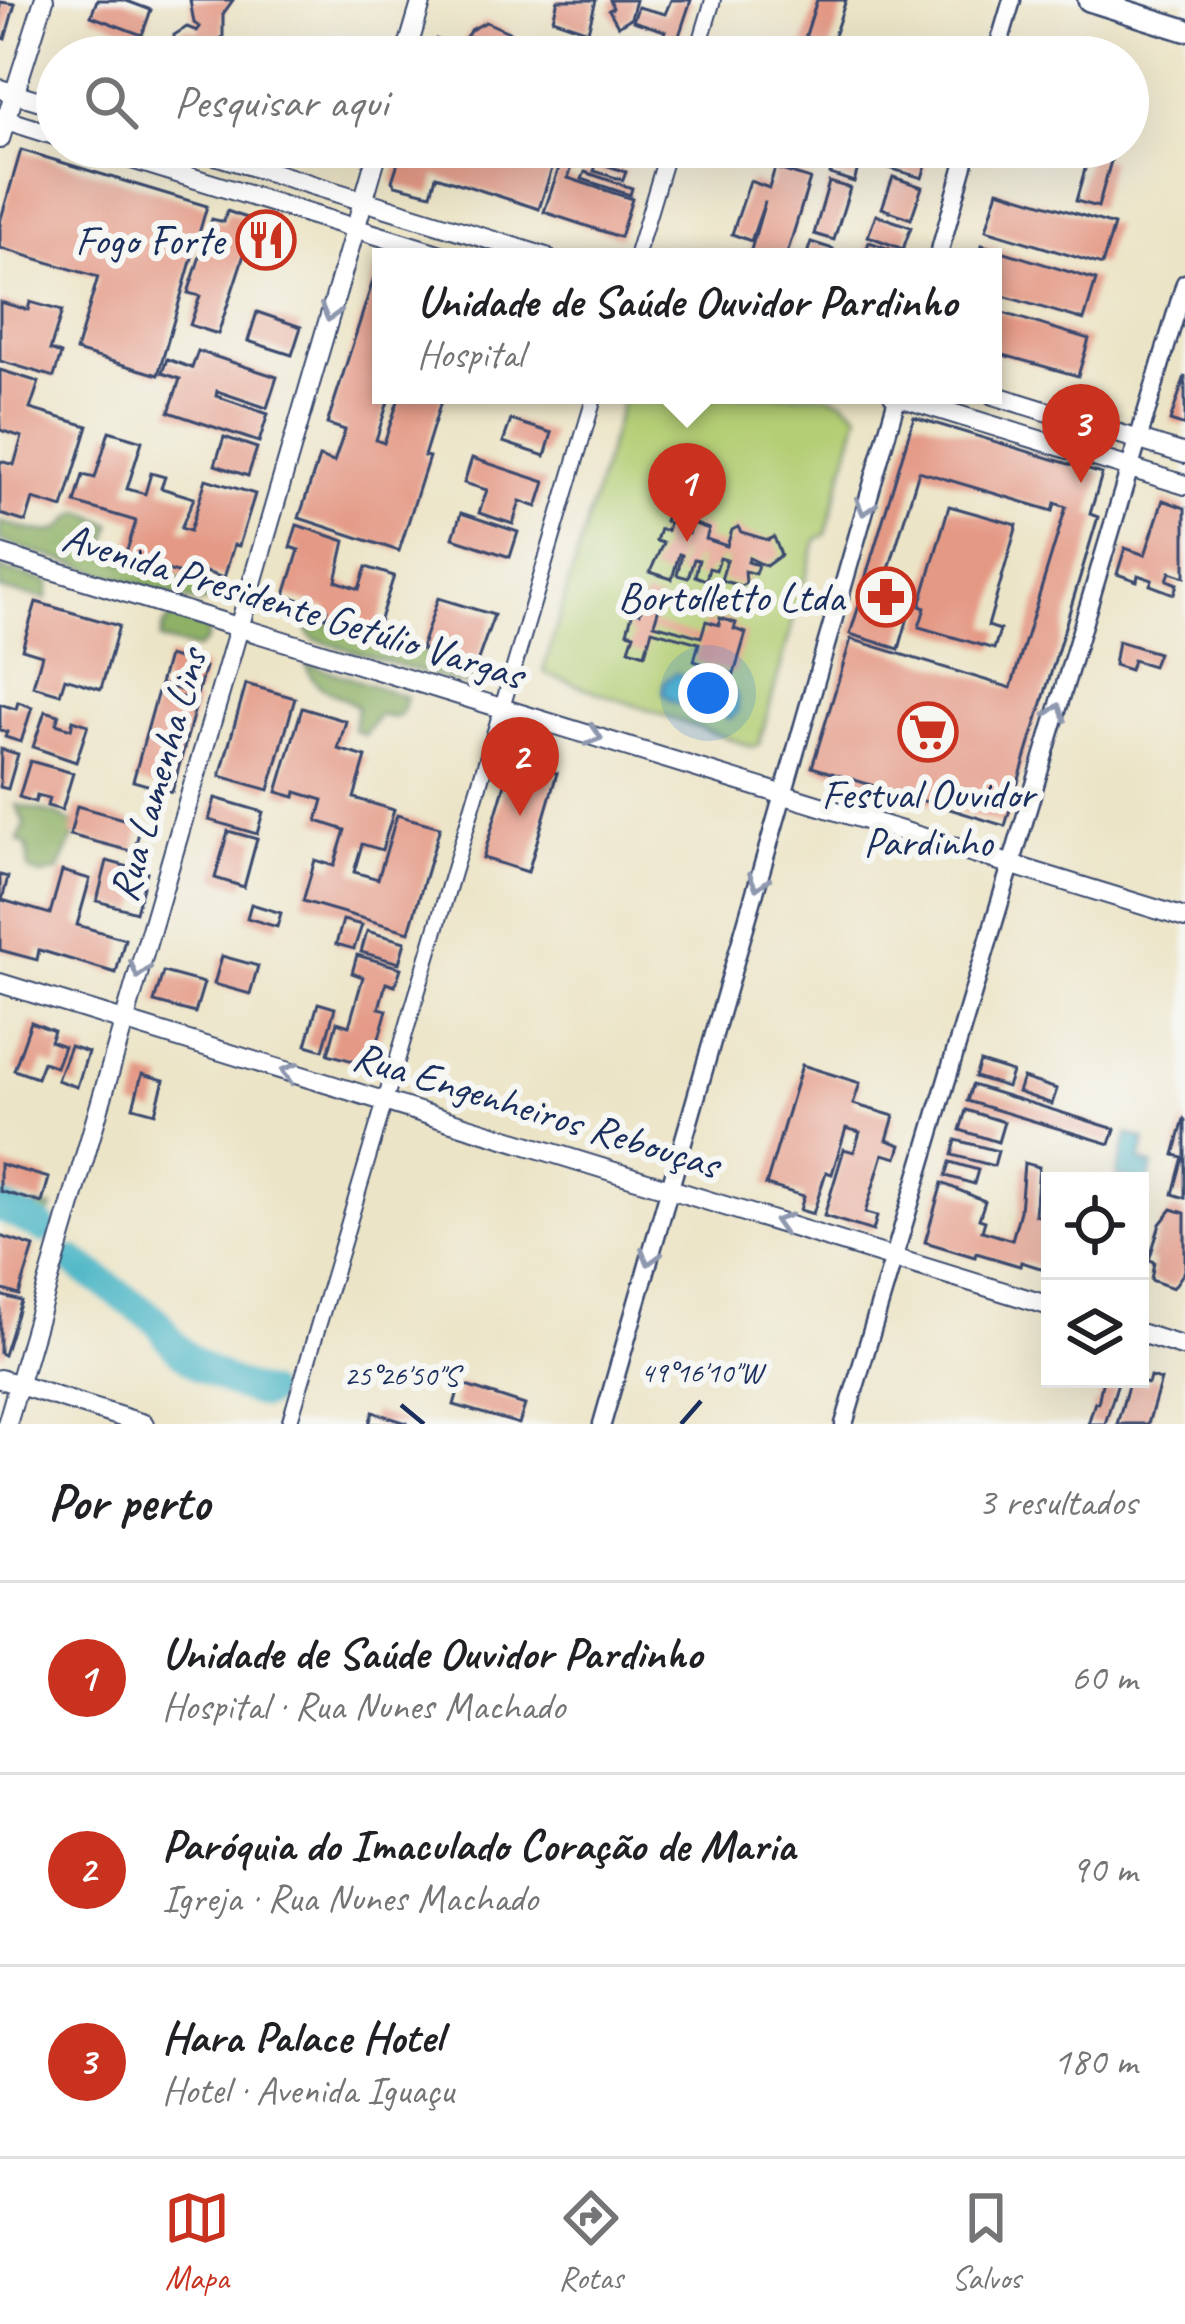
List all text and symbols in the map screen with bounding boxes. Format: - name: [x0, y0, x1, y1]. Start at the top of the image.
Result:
- search box: [36, 36, 1149, 168]
- icon: search: [78, 69, 144, 135]
- text: Pesquisar aqui: [174, 74, 388, 131]
- restaurant icon: Fogo Forte: [235, 209, 297, 271]
- place label: Fogo Forte: [75, 214, 227, 267]
- popup: [372, 248, 1002, 404]
- text: Unidade de Saúde Ouvidor Pardinho: [417, 273, 957, 330]
- one-way arrow: [320, 302, 345, 323]
- text: Hospital: [417, 330, 524, 379]
- pin: 3: [1042, 384, 1120, 483]
- pin: 1: [648, 443, 726, 542]
- one-way arrow: [855, 497, 880, 517]
- street label: Avenida Presidente Getúlio Vargas: [56, 511, 533, 702]
- pharmacy icon: Bortolletto Ltda: [855, 566, 917, 628]
- place label: Bortolletto Ltda: [618, 571, 847, 624]
- street label: Rua Lamenha Lins: [97, 639, 220, 907]
- your location: [678, 663, 738, 723]
- supermarket icon: Festval Ouvidor Pardinho: [897, 701, 959, 763]
- one-way arrow: [1043, 702, 1068, 723]
- pin: 2: [481, 717, 559, 816]
- one-way arrow: [583, 722, 604, 747]
- place label: Festval Ouvidor Pardinho: [822, 768, 1038, 869]
- one-way arrow: [747, 871, 772, 892]
- one-way arrow: [128, 959, 153, 980]
- street label: Rua Engenheiros Rebouças: [347, 1029, 729, 1192]
- one-way arrow: [279, 1061, 300, 1086]
- map controls: [1041, 1172, 1149, 1388]
- button: locate: [1041, 1172, 1149, 1280]
- one-way arrow: [772, 1213, 793, 1238]
- one-way arrow: [639, 1246, 664, 1267]
- button: layers: [1041, 1280, 1149, 1388]
- text: 49°16'10"W: [640, 1353, 767, 1391]
- text: 25°26'50"S: [344, 1356, 464, 1394]
- text: Por perto: [48, 1470, 210, 1534]
- text: 3 resultados: [978, 1478, 1137, 1527]
- text: Unidade de Saúde Ouvidor Pardinho: [162, 1625, 702, 1682]
- text: 1: [78, 1653, 96, 1702]
- text: 60 m: [1071, 1653, 1137, 1702]
- text: Hospital · Rua Nunes Machado: [162, 1682, 565, 1731]
- text: Paróquia do Imaculado Coração de Maria: [162, 1817, 795, 1874]
- text: 2: [78, 1845, 96, 1894]
- text: 90 m: [1071, 1845, 1137, 1894]
- text: Igreja · Rua Nunes Machado: [162, 1874, 538, 1923]
- text: Hara Palace Hotel: [162, 2009, 443, 2066]
- text: 3: [78, 2037, 96, 2086]
- text: 180 m: [1053, 2037, 1137, 2086]
- text: Hotel · Avenida Iguaçu: [162, 2066, 454, 2115]
- tab: Mapa: [164, 2185, 230, 2299]
- tab: Rotas: [558, 2185, 624, 2299]
- tab: Salvos: [952, 2185, 1021, 2299]

